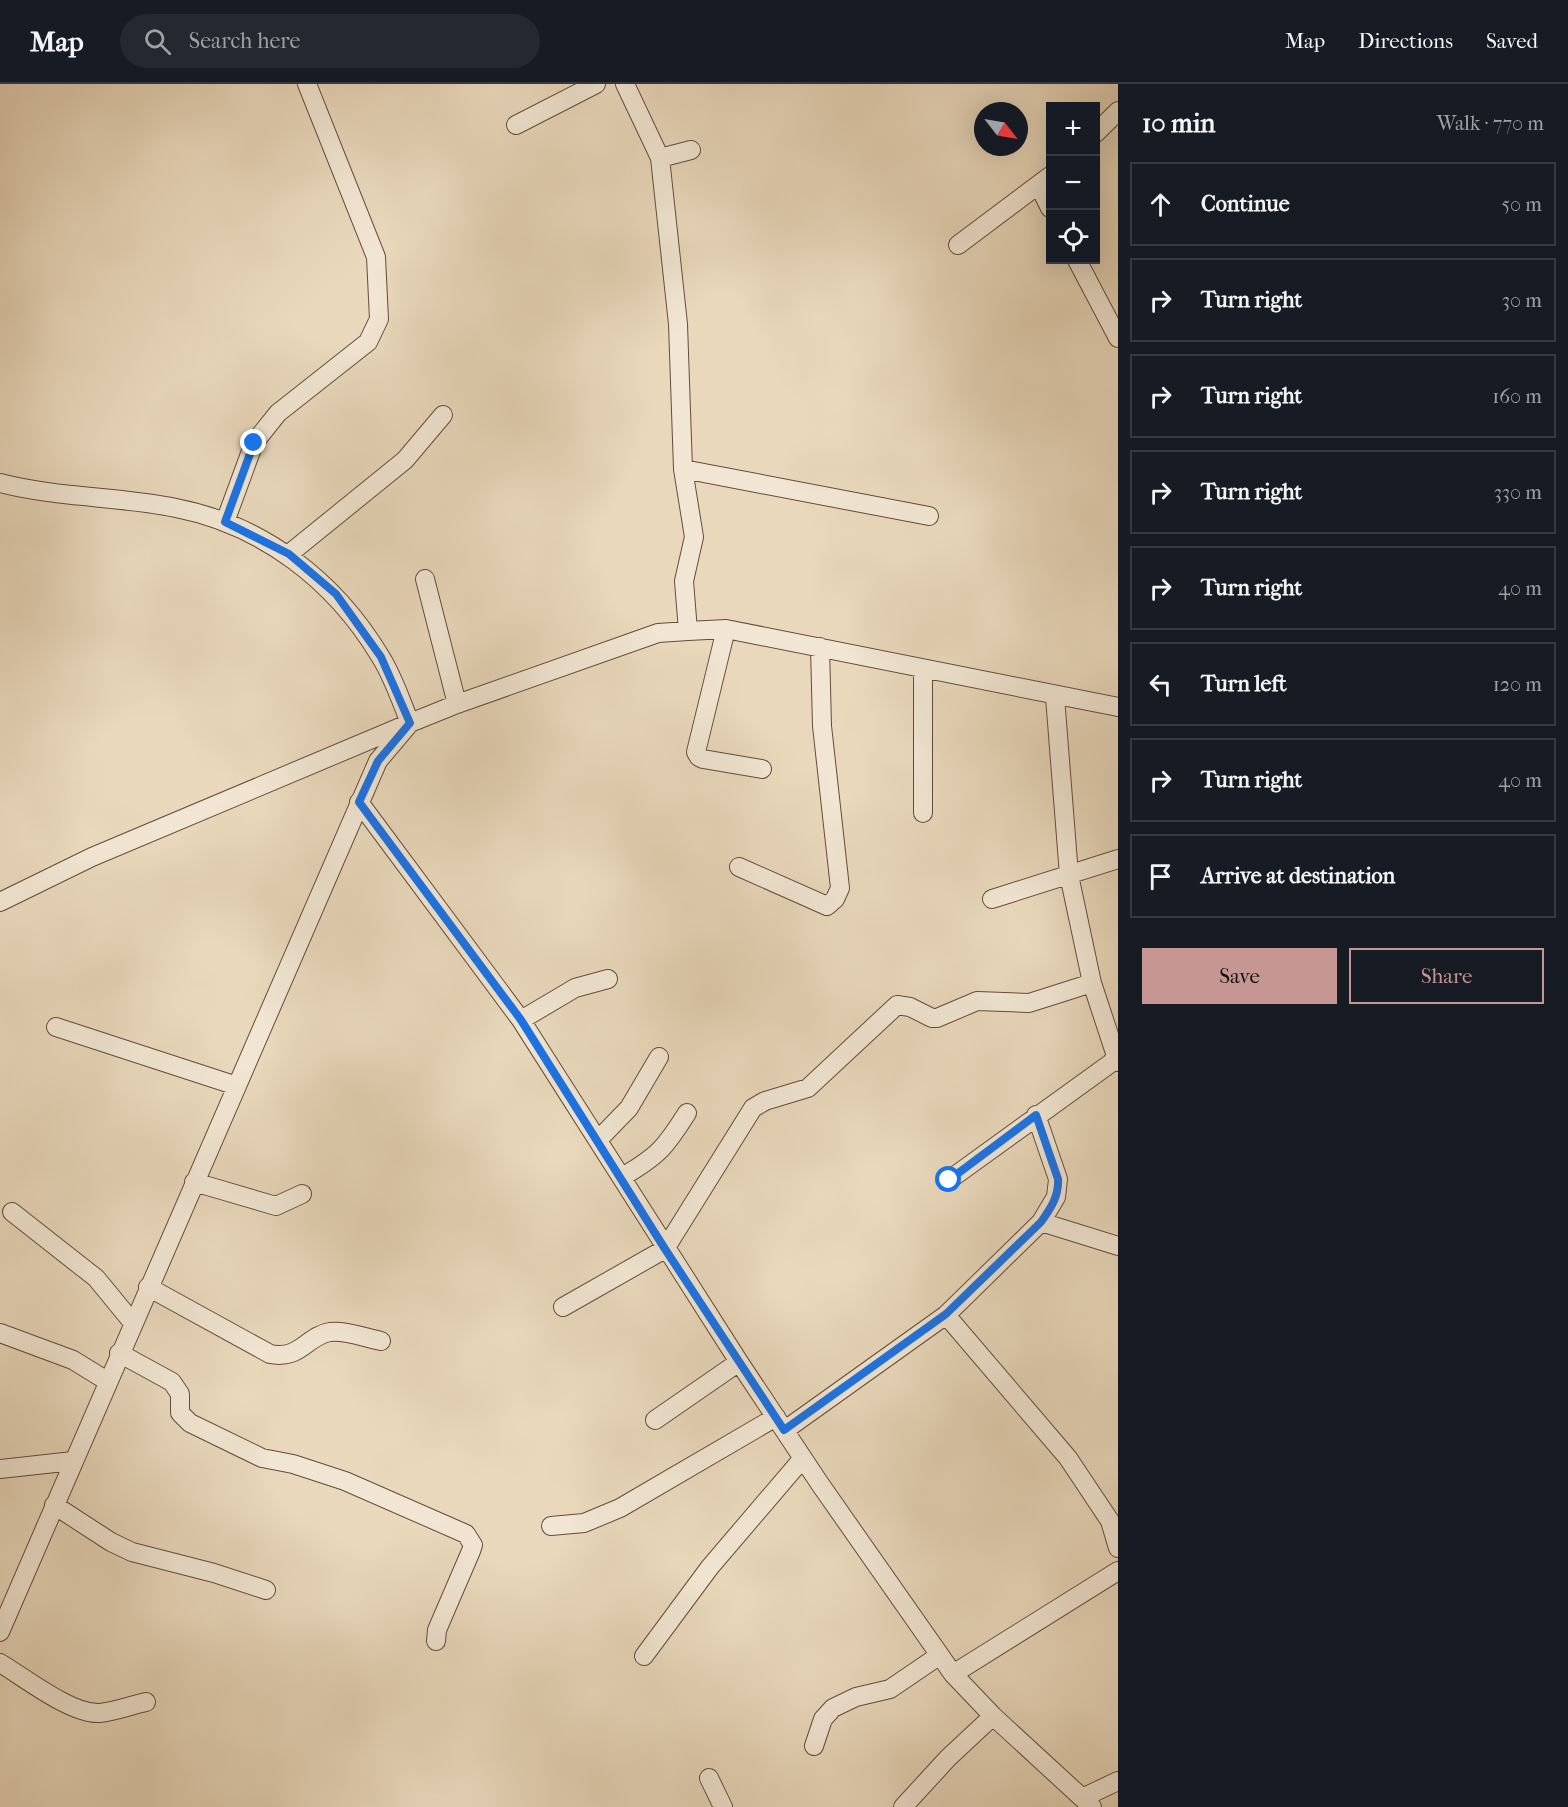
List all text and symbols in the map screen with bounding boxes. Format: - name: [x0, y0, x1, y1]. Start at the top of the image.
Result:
- search box: [120, 14, 540, 68]
- text: Map: [30, 25, 84, 58]
- icon: search: [141, 25, 174, 58]
- text: Search here: [189, 28, 300, 54]
- text: Map: [1285, 29, 1325, 53]
- text: Directions: [1358, 29, 1453, 53]
- text: Saved: [1486, 29, 1538, 53]
- north arrow: [974, 102, 1028, 156]
- map controls: [1046, 102, 1100, 264]
- button: +: [1046, 102, 1100, 156]
- text: 10 min: [1142, 108, 1215, 139]
- text: Walk · 770 m: [1437, 112, 1544, 135]
- button: −: [1046, 156, 1100, 210]
- icon: ahead: [1144, 188, 1177, 221]
- text: Continue: [1201, 191, 1290, 217]
- text: 50 m: [1501, 193, 1542, 216]
- button: locate: [1046, 210, 1100, 264]
- icon: right: [1144, 284, 1177, 317]
- text: Turn right: [1201, 287, 1302, 313]
- text: 30 m: [1502, 289, 1542, 312]
- icon: right: [1144, 380, 1177, 413]
- text: Turn right: [1201, 383, 1302, 409]
- text: 160 m: [1492, 385, 1542, 408]
- route end: [240, 429, 266, 455]
- icon: right: [1144, 476, 1177, 509]
- text: Turn right: [1201, 479, 1302, 505]
- text: 330 m: [1494, 481, 1542, 504]
- icon: right: [1144, 572, 1177, 605]
- text: Turn right: [1201, 575, 1302, 601]
- text: 40 m: [1498, 577, 1542, 600]
- icon: left: [1144, 668, 1177, 701]
- text: Turn left: [1201, 671, 1287, 697]
- text: 120 m: [1493, 673, 1542, 696]
- icon: right: [1144, 764, 1177, 797]
- text: Turn right: [1201, 767, 1302, 793]
- text: 40 m: [1498, 769, 1542, 792]
- icon: arrive: [1144, 860, 1177, 893]
- text: Arrive at destination: [1201, 863, 1395, 889]
- button: Save: [1142, 948, 1337, 1004]
- button: Share: [1349, 948, 1544, 1004]
- route start: [935, 1166, 961, 1192]

